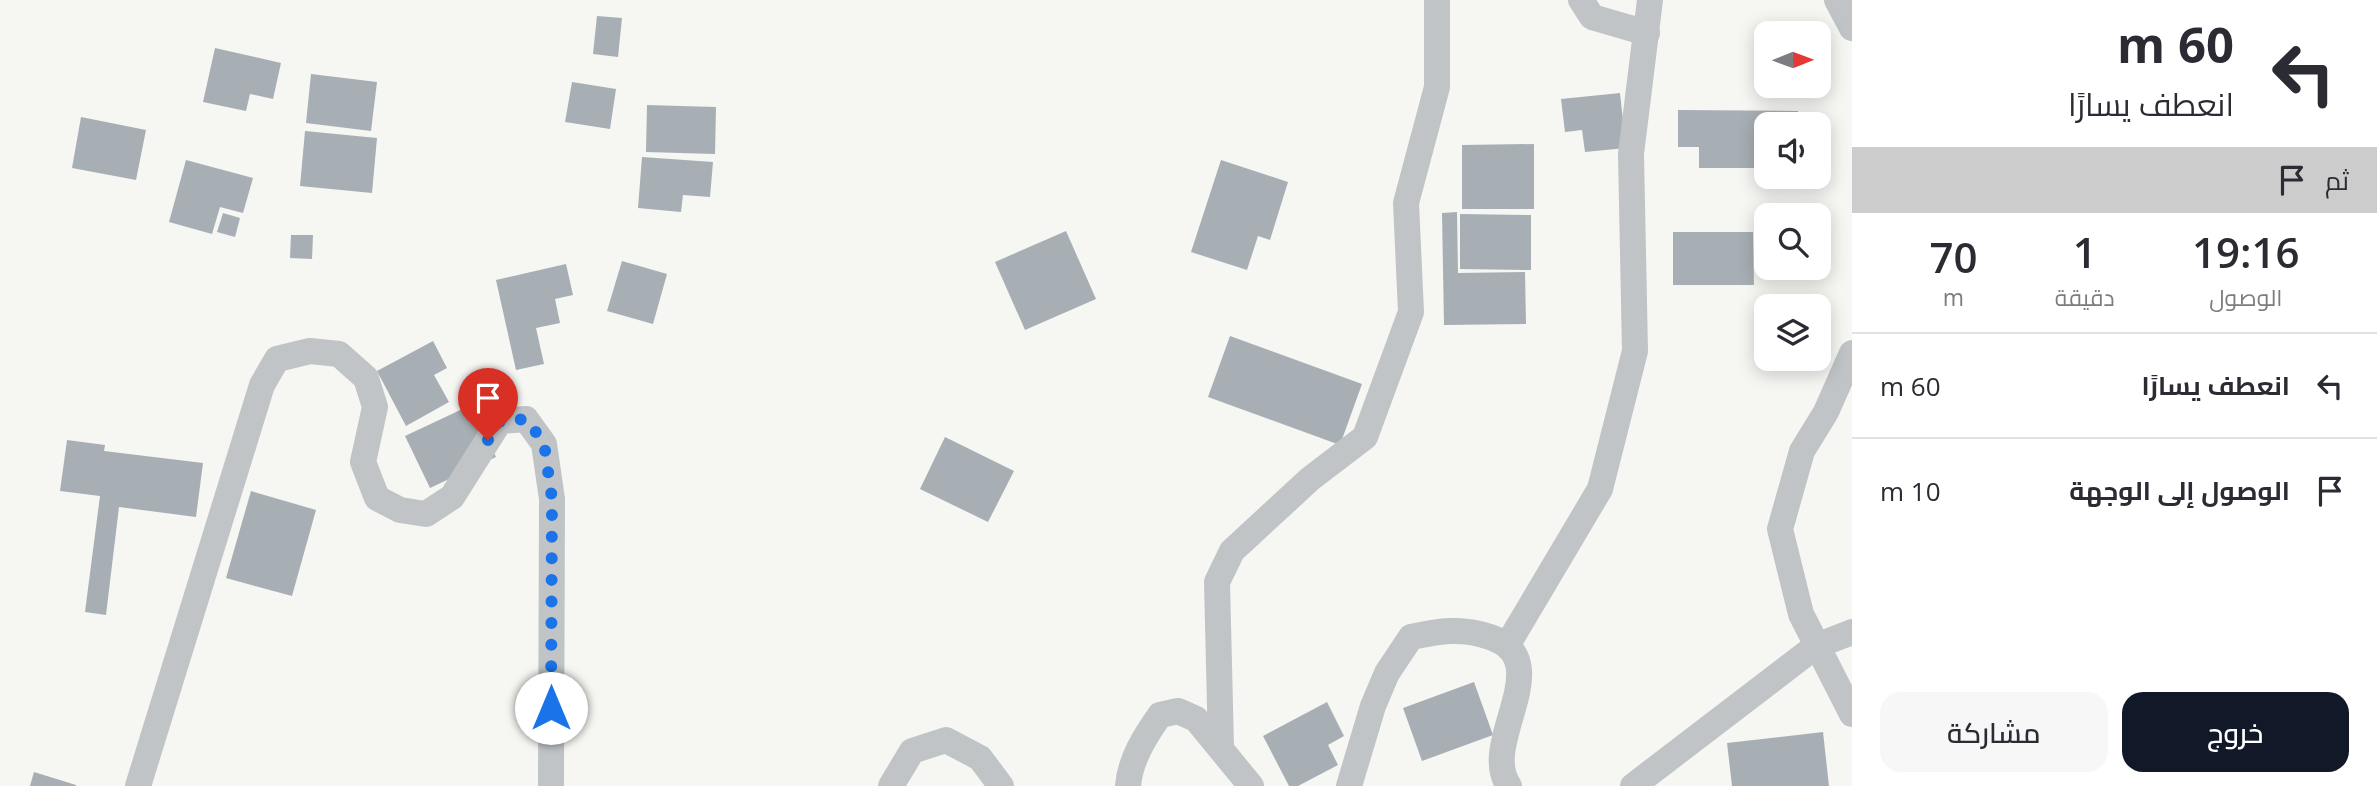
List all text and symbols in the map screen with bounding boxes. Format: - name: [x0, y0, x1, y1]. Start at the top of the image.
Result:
- text: 60 m: [2117, 11, 2234, 77]
- north arrow: [1754, 21, 1830, 98]
- map controls: [1754, 21, 1831, 371]
- icon: left: [2258, 28, 2349, 119]
- text: انعطف يسارًا: [2068, 82, 2234, 125]
- button: sound: [1754, 112, 1831, 189]
- icon: arrive: [2273, 161, 2311, 199]
- text: ثم: [2325, 162, 2349, 198]
- button: search: [1754, 203, 1831, 280]
- text: 1: [2073, 223, 2097, 280]
- text: 19:16: [2192, 223, 2300, 280]
- text: 70: [1929, 228, 1977, 285]
- text: m: [1943, 281, 1964, 313]
- text: دقيقة: [2055, 281, 2115, 313]
- text: الوصول: [2209, 281, 2282, 313]
- button: layers: [1754, 294, 1831, 371]
- text: انعطف يسارًا: [2141, 367, 2290, 403]
- icon: left: [2311, 367, 2349, 405]
- pin: [458, 368, 518, 440]
- text: 60 m: [1880, 368, 1941, 404]
- icon: arrive: [469, 379, 507, 417]
- text: الوصول إلى الوجهة: [2069, 472, 2290, 508]
- icon: arrive: [2311, 472, 2349, 510]
- text: 10 m: [1880, 473, 1941, 509]
- position arrow: [514, 671, 588, 745]
- button: مشاركة: [1880, 692, 2108, 772]
- button: خروج: [2122, 692, 2349, 772]

